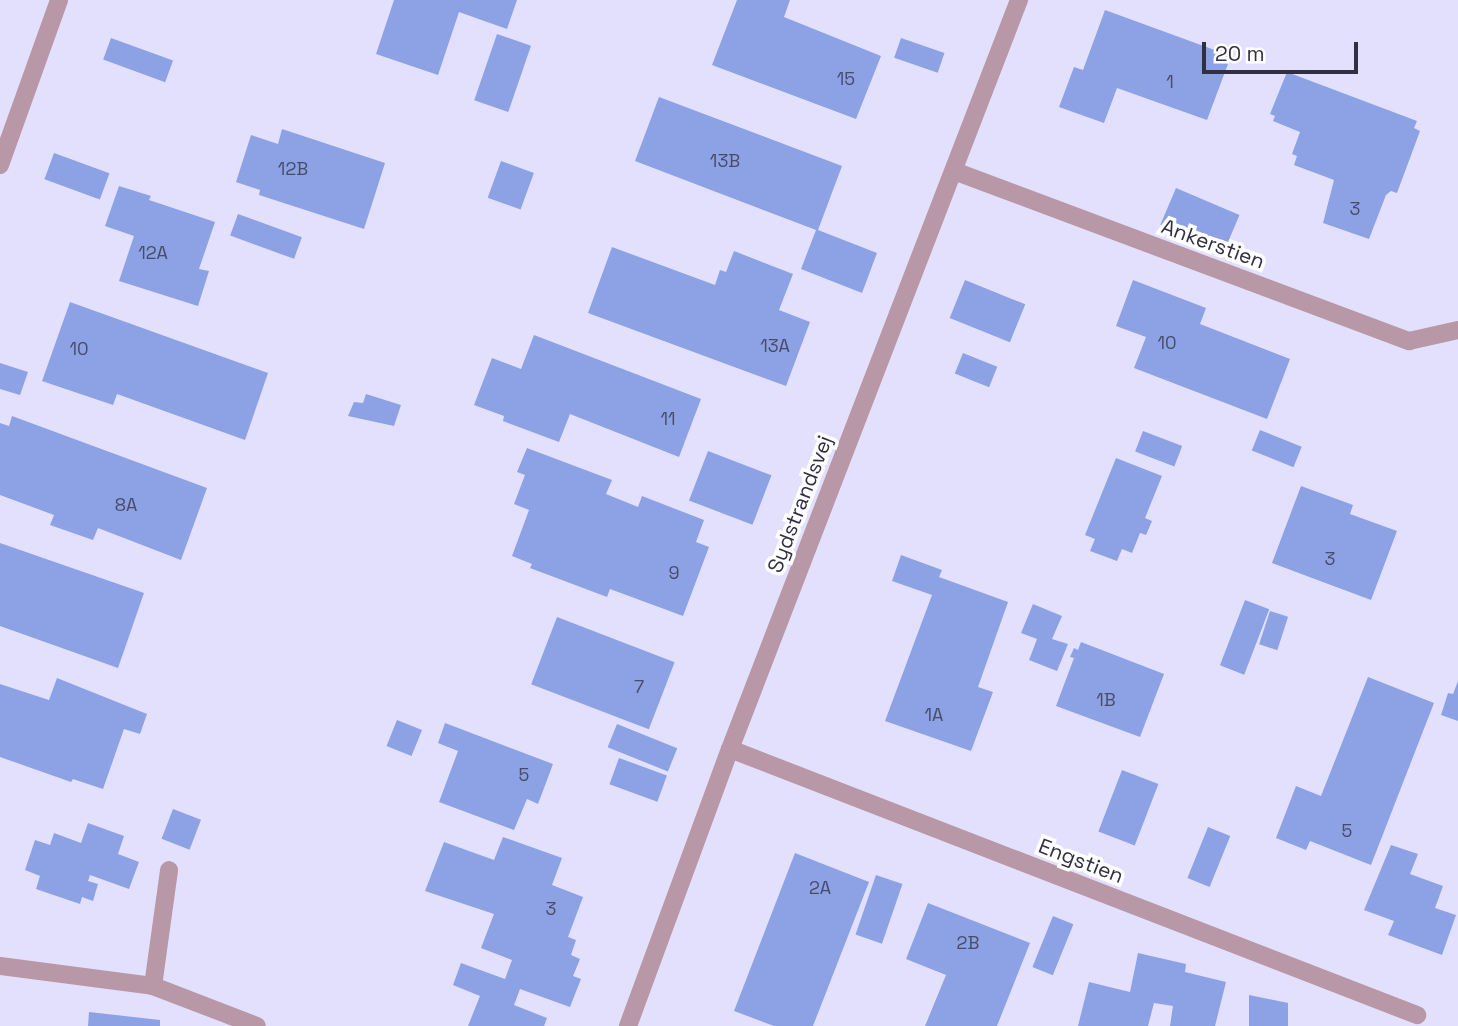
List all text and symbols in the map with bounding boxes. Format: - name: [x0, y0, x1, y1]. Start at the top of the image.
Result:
- scale bar: [1206, 28, 1362, 72]
- text: 20 m: [1215, 40, 1265, 67]
- house number: 15: [837, 68, 855, 90]
- house number: 1: [1166, 71, 1174, 93]
- house number: 13B: [710, 150, 740, 172]
- house number: 12B: [278, 158, 308, 180]
- house number: 3: [1350, 198, 1360, 220]
- street label: Ankerstien: [1158, 214, 1268, 274]
- house number: 12A: [138, 242, 168, 264]
- house number: 10: [1157, 332, 1177, 354]
- house number: 13A: [760, 335, 790, 357]
- house number: 10: [69, 338, 89, 360]
- house number: 11: [660, 408, 676, 430]
- street label: Sydstrandsvej: [762, 432, 838, 576]
- house number: 8A: [115, 494, 137, 516]
- house number: 3: [1325, 548, 1335, 570]
- house number: 9: [668, 562, 680, 584]
- house number: 7: [634, 676, 644, 698]
- house number: 1B: [1096, 689, 1116, 711]
- house number: 1A: [925, 704, 943, 726]
- house number: 5: [519, 764, 529, 786]
- house number: 5: [1342, 820, 1352, 842]
- street label: Engstien: [1035, 833, 1127, 889]
- house number: 2A: [809, 877, 831, 899]
- house number: 3: [546, 898, 556, 920]
- house number: 2B: [957, 932, 979, 954]

